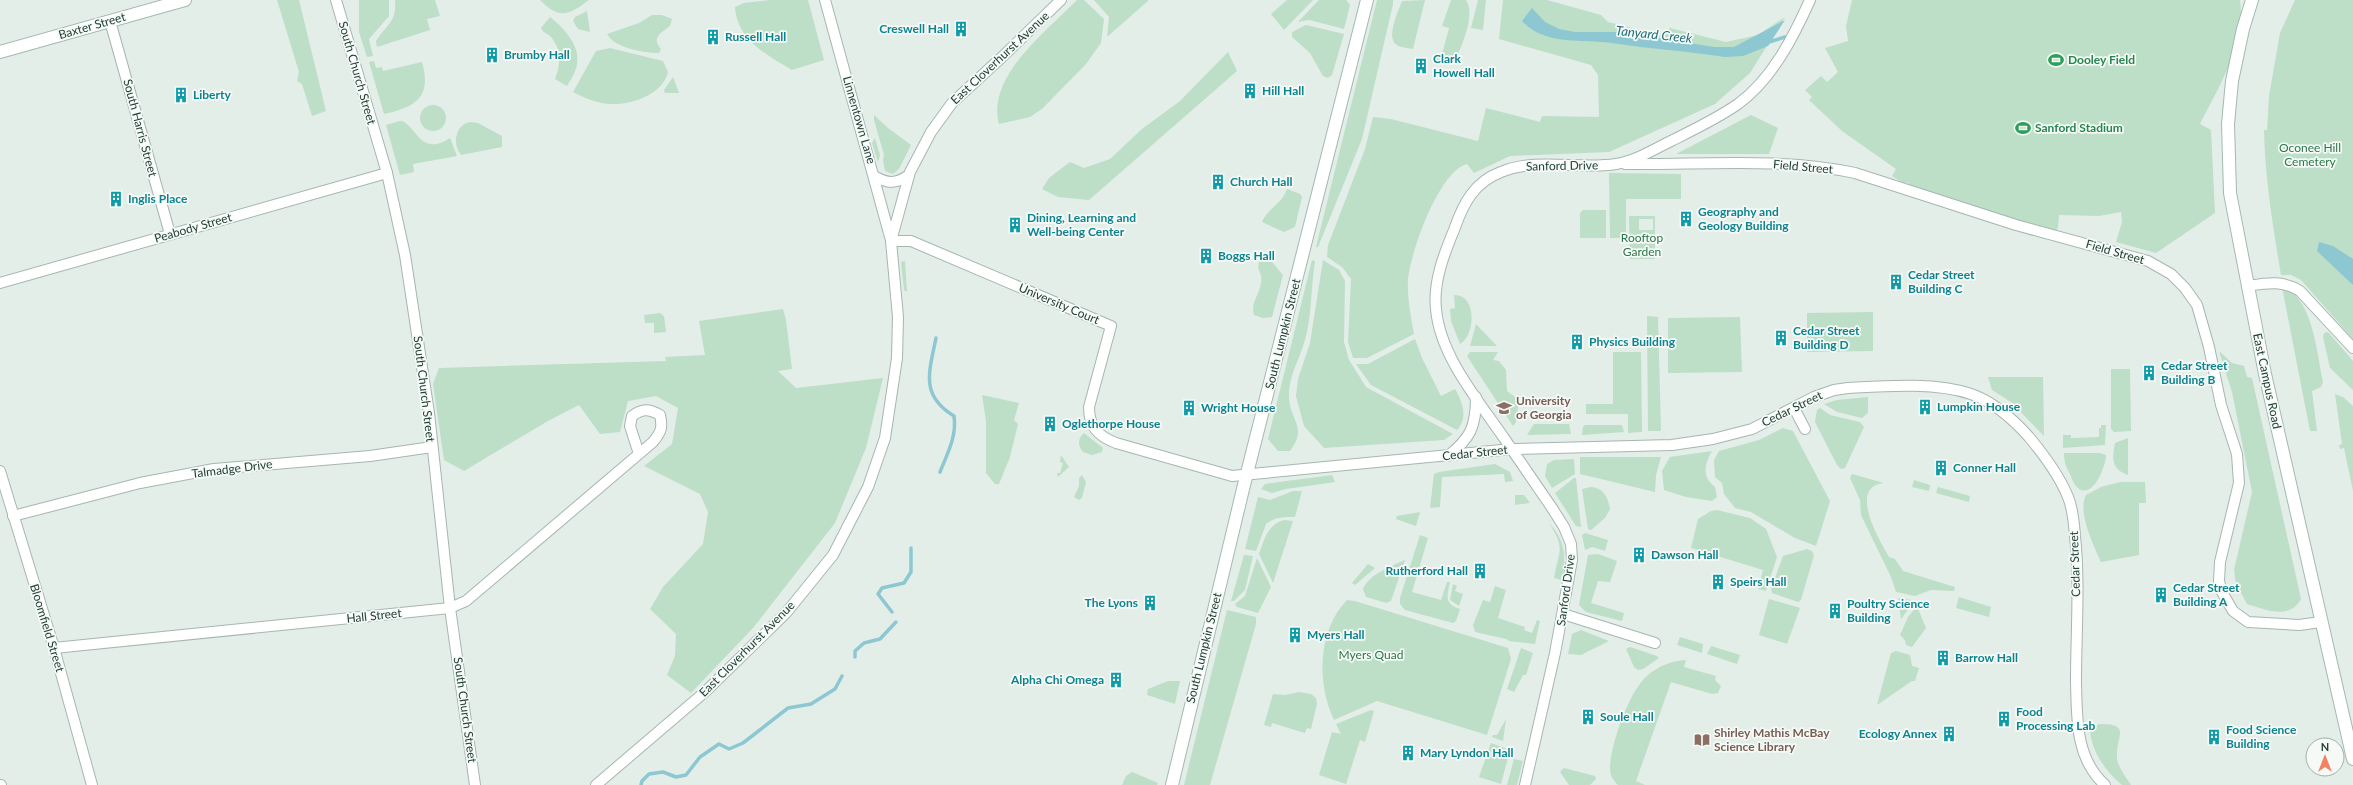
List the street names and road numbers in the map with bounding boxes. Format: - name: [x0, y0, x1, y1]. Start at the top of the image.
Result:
- street label: East Cloverhurst Avenue: [947, 8, 1052, 107]
- street label: Baxter Street: [57, 9, 128, 42]
- street label: South Church Street: [336, 20, 380, 127]
- street label: Linnentown Lane: [840, 74, 879, 166]
- street label: South Harris Street: [120, 77, 161, 179]
- street label: Field Street: [1772, 156, 1834, 177]
- street label: Sanford Drive: [1526, 157, 1598, 174]
- street label: Peabody Street: [152, 209, 234, 246]
- street label: Field Street: [2084, 236, 2147, 267]
- street label: South Lumpkin Street: [1262, 276, 1304, 391]
- street label: University Court: [1017, 280, 1102, 328]
- street label: East Campus Road: [2250, 332, 2285, 430]
- street label: South Church Street: [411, 335, 439, 443]
- street label: Cedar Street: [1759, 387, 1825, 430]
- street label: Cedar Street: [1441, 442, 1509, 463]
- street label: Talmadge Drive: [191, 456, 273, 481]
- street label: Cedar Street: [2066, 530, 2083, 597]
- street label: Sanford Drive: [1553, 553, 1578, 627]
- street label: Bloomfield Street: [27, 582, 68, 674]
- street label: South Lumpkin Street: [1183, 590, 1225, 705]
- street label: East Cloverhurst Avenue: [696, 598, 798, 700]
- street label: Hall Street: [346, 605, 403, 626]
- street label: South Church Street: [451, 656, 480, 764]

